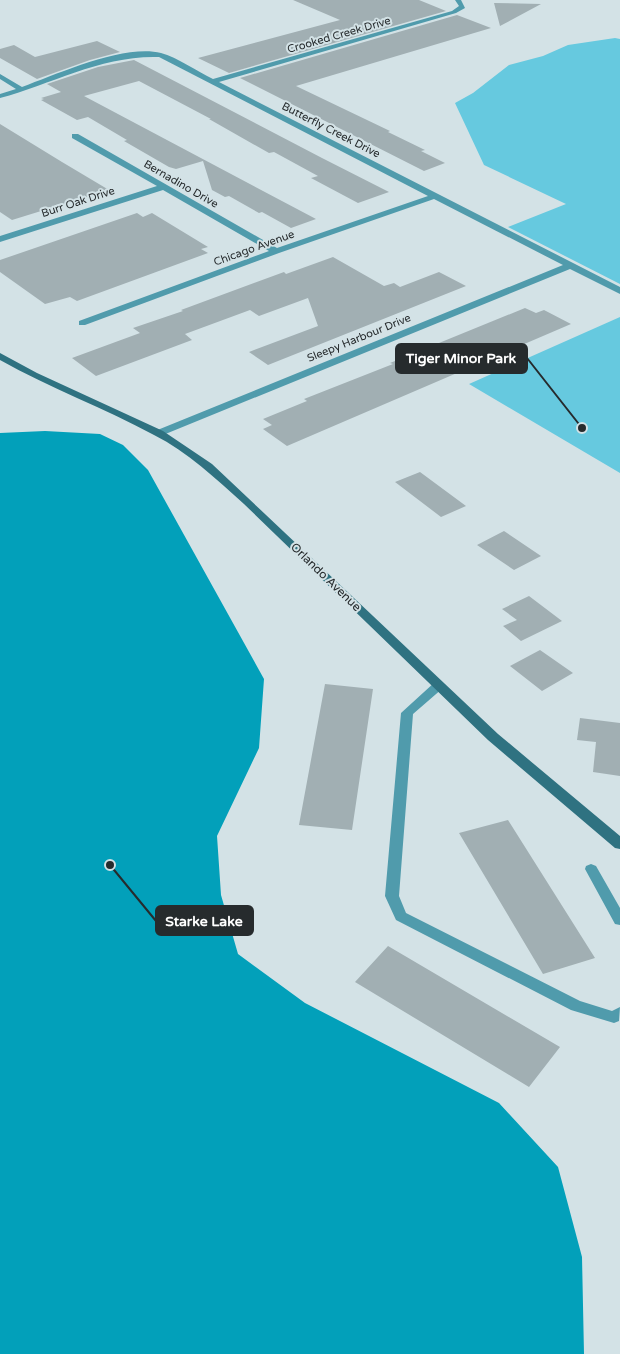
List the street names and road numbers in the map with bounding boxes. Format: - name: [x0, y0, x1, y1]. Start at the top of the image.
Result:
- street label: Crooked Creek Drive: [286, 14, 392, 56]
- street label: Butterfly Creek Drive: [280, 100, 382, 160]
- street label: Bernadino Drive: [141, 157, 221, 211]
- street label: Burr Oak Drive: [40, 184, 116, 220]
- street label: Chicago Avenue: [212, 227, 296, 269]
- street label: Sleepy Harbour Drive: [305, 311, 413, 365]
- street label: Orlando Avenue: [288, 540, 364, 614]

